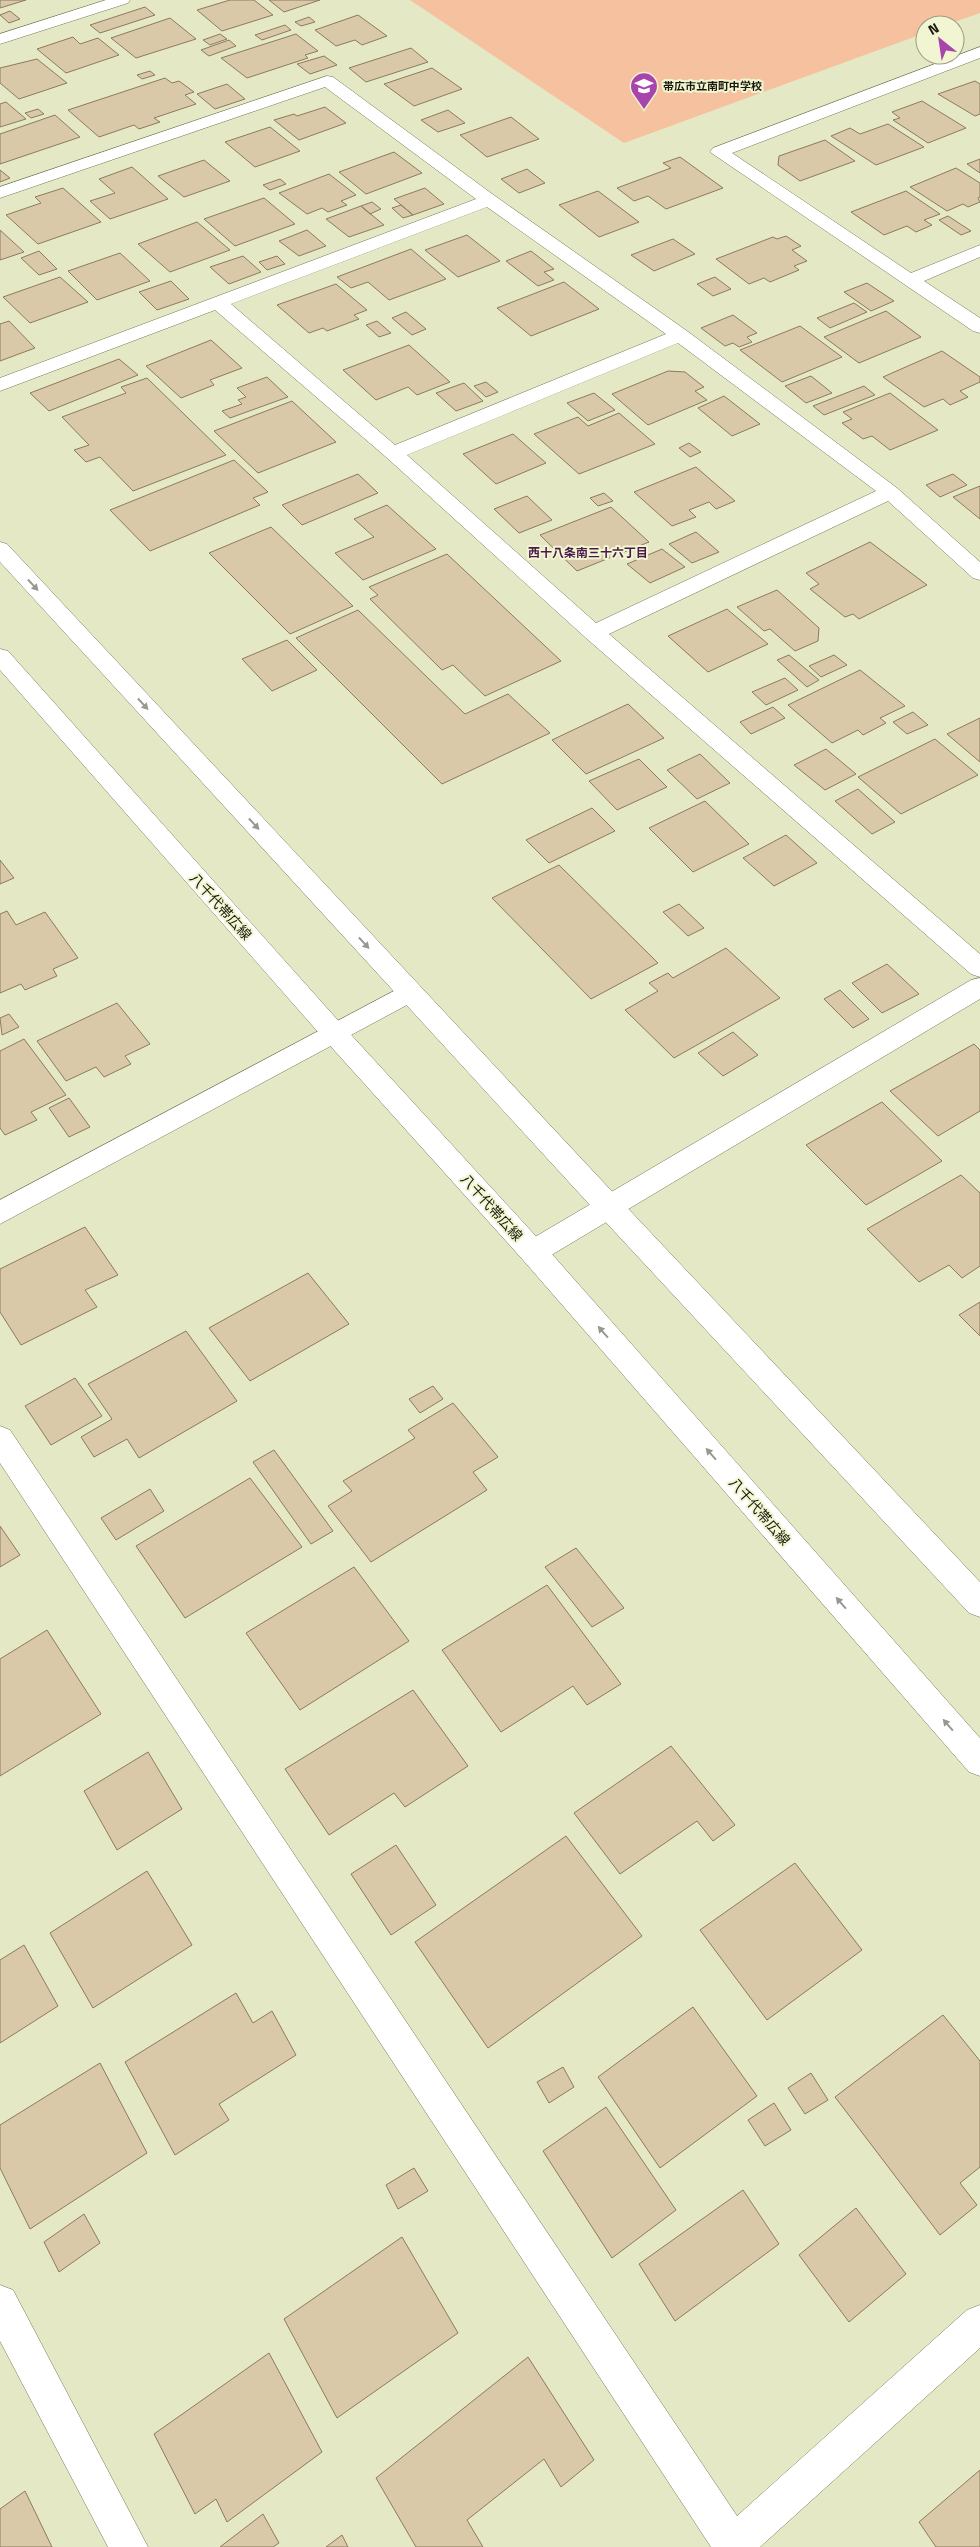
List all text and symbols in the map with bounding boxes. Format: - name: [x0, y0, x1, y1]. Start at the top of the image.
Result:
- north arrow: [915, 15, 965, 65]
- text: N: [924, 17, 943, 40]
- school or university icon: 帯広市立南町中学校: [629, 71, 659, 110]
- place label: 帯広市立南町中学校: [663, 78, 762, 94]
- district label: 西十八条南三十六丁目: [528, 543, 648, 562]
- one-way arrow: [27, 578, 39, 590]
- one-way arrow: [137, 698, 149, 710]
- one-way arrow: [248, 817, 260, 829]
- street label: 八千代帯広線: [185, 868, 257, 944]
- one-way arrow: [358, 936, 370, 948]
- street label: 八千代帯広線: [456, 1169, 528, 1245]
- one-way arrow: [598, 1326, 609, 1339]
- one-way arrow: [705, 1448, 716, 1461]
- street label: 八千代帯広線: [725, 1472, 795, 1550]
- one-way arrow: [835, 1596, 846, 1609]
- one-way arrow: [942, 1719, 954, 1731]

